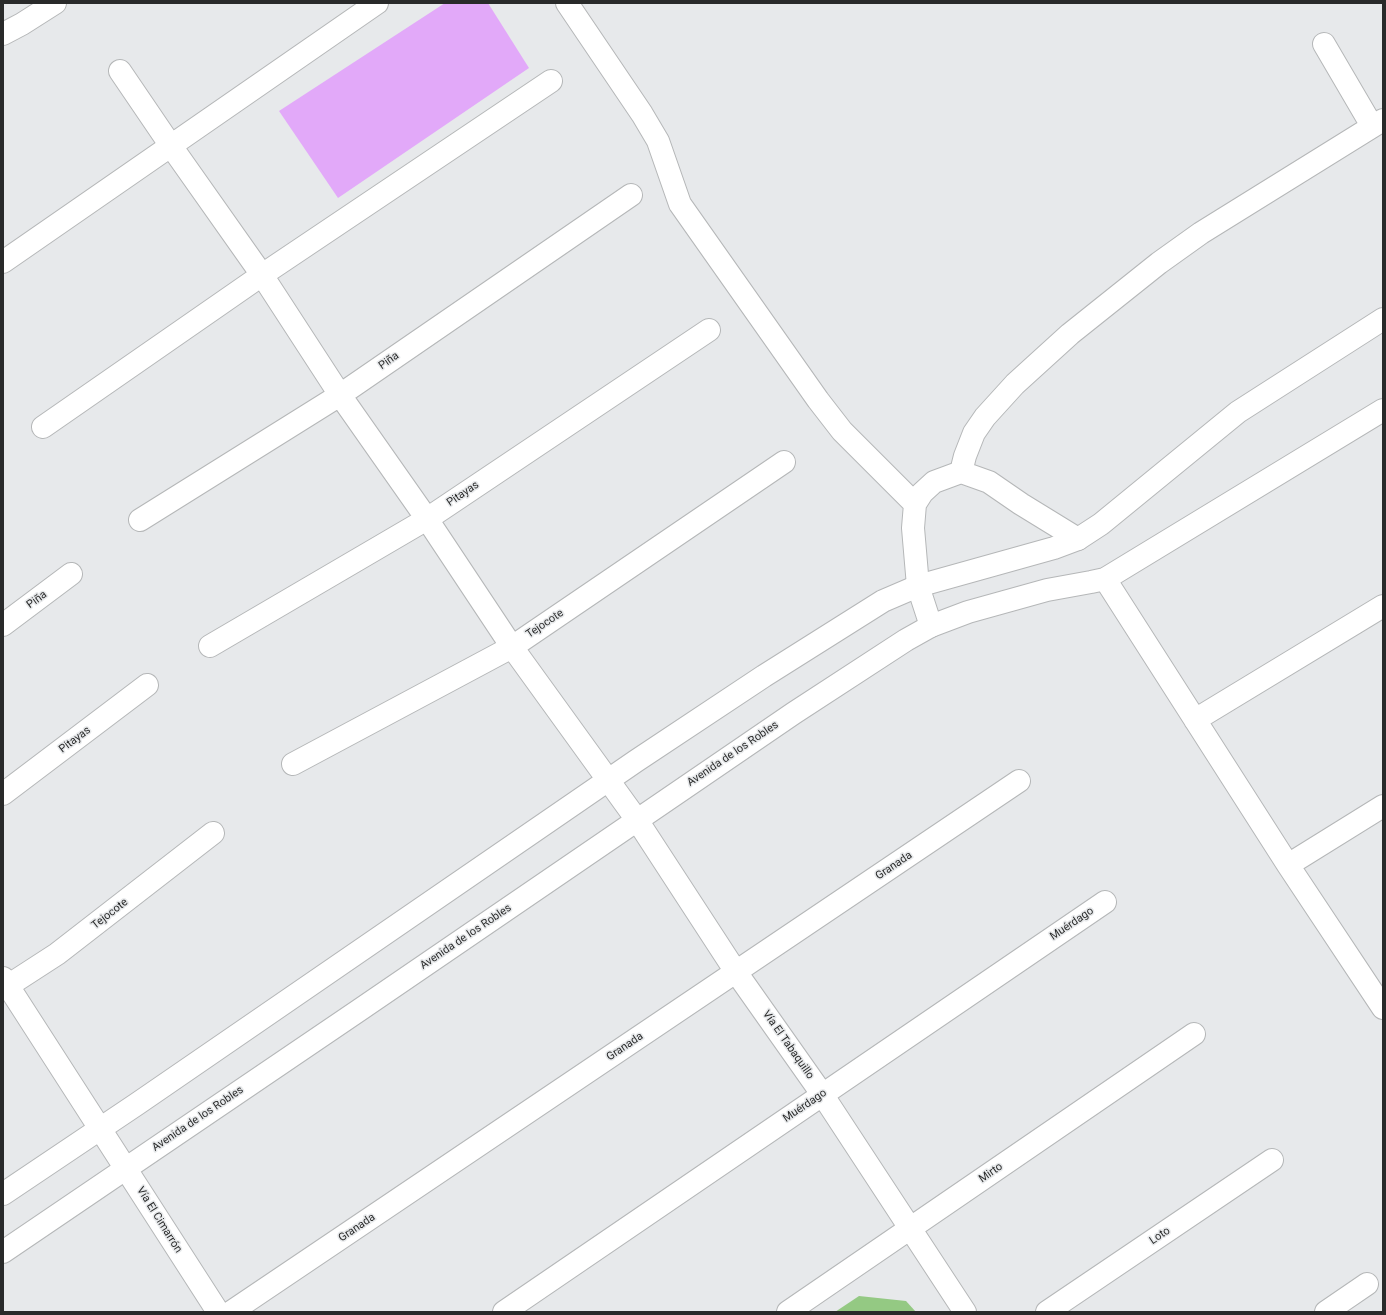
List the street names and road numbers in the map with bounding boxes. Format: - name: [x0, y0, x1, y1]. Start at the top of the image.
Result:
- street label: Piña: [376, 349, 402, 373]
- street label: Pitayas: [444, 478, 482, 510]
- street label: Piña: [24, 588, 50, 612]
- street label: Tejocote: [524, 607, 566, 641]
- street label: Avenida de los Robles: [685, 719, 781, 789]
- street label: Pitayas: [57, 724, 93, 756]
- street label: Granada: [873, 849, 915, 883]
- street label: Tejocote: [89, 896, 131, 932]
- street label: Avenida de los Robles: [418, 902, 514, 972]
- street label: Muérdago: [1048, 905, 1096, 943]
- street label: Vía El Tabaquillo: [759, 1008, 817, 1082]
- street label: Granada: [604, 1030, 646, 1064]
- street label: Avenida de los Robles: [150, 1084, 246, 1154]
- street label: Muérdago: [781, 1087, 829, 1125]
- street label: Mirto: [977, 1160, 1005, 1186]
- street label: Vía El Cimarrón: [133, 1185, 185, 1255]
- street label: Granada: [336, 1211, 378, 1245]
- street label: Loto: [1147, 1224, 1173, 1248]

